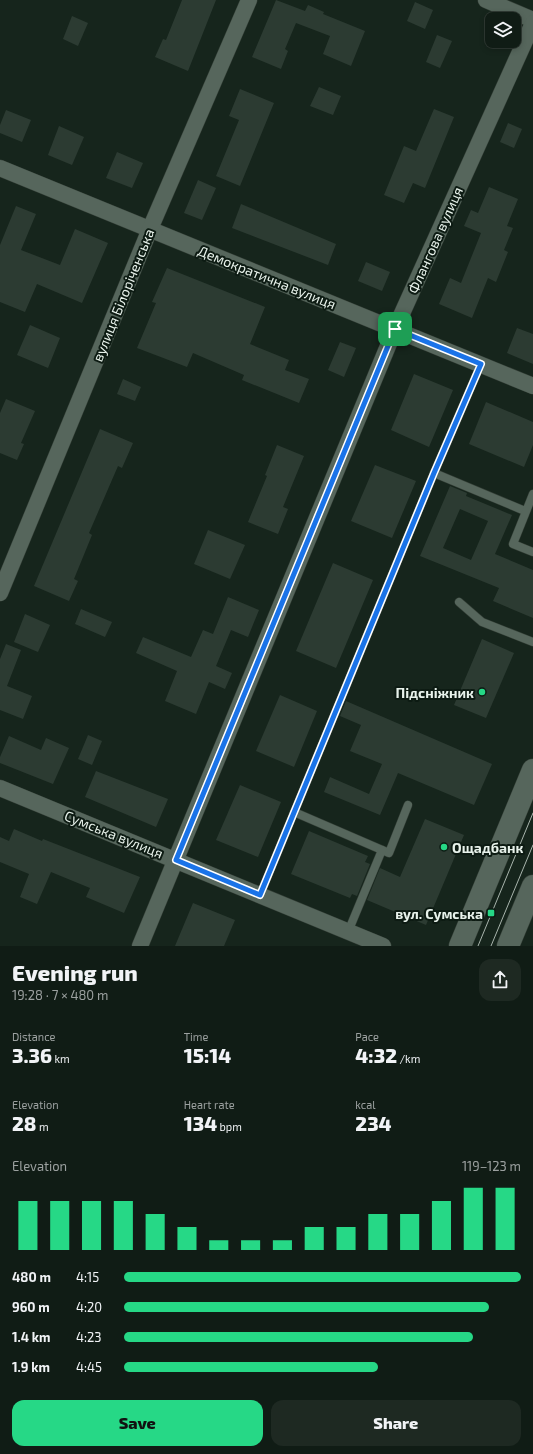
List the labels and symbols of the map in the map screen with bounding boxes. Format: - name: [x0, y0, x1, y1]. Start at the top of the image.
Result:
- street label: Флангова вулиця: [404, 184, 466, 296]
- street label: вулиця Білоріченська: [89, 226, 157, 364]
- street label: Демократична вулиця: [196, 242, 338, 312]
- pin: [378, 312, 412, 346]
- place label: Підсніжник: [396, 684, 474, 701]
- marker: Підсніжник: [477, 687, 487, 697]
- street label: Сумська вулиця: [62, 806, 166, 862]
- place label: Ощадбанк: [452, 839, 523, 856]
- marker: Ощадбанк: [439, 842, 449, 852]
- place label: вул. Сумська: [395, 905, 483, 922]
- marker: вул. Сумська: [486, 908, 496, 918]

